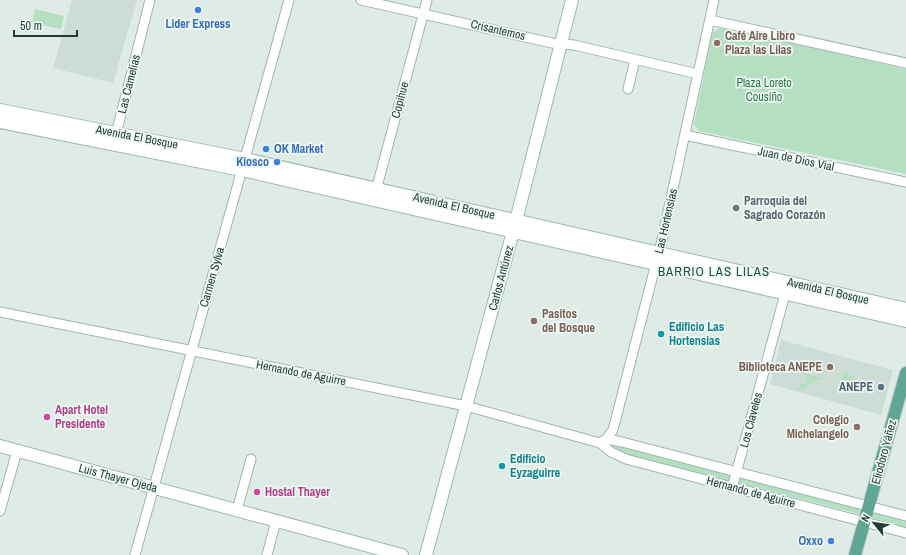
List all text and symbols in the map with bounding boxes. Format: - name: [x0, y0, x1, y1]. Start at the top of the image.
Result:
- marker: Lider Express: [193, 5, 203, 15]
- scale bar: [14, 12, 77, 38]
- place label: Lider Express: [165, 16, 231, 32]
- street label: Crisantemos: [469, 16, 527, 44]
- text: 50 m: [20, 18, 42, 34]
- place label: Café Aire Libro Plaza las Lilas: [725, 28, 795, 58]
- marker: Café Aire Libro Plaza las Lilas: [712, 38, 722, 48]
- street label: Las Camelias: [114, 53, 144, 115]
- park label: Plaza Loreto Cousiño: [736, 75, 792, 105]
- street label: Copihue: [387, 80, 413, 120]
- street label: Avenida El Bosque: [93, 121, 180, 153]
- place label: OK Market: [274, 141, 324, 157]
- street label: Juan de Dios Vial: [756, 143, 836, 175]
- marker: OK Market: [261, 144, 271, 154]
- place label: Kiosco: [236, 154, 269, 170]
- marker: Kiosco: [272, 157, 282, 167]
- street label: Las Hortensias: [651, 187, 681, 255]
- street label: Avenida El Bosque: [411, 189, 497, 223]
- place label: Parroquia del Sagrado Corazón: [744, 193, 825, 223]
- marker: Parroquia del Sagrado Corazón: [731, 203, 741, 213]
- street label: Carlos Antúnez: [485, 244, 517, 312]
- street label: Carmen Sylva: [196, 245, 228, 309]
- district label: BARRIO LAS LILAS: [658, 263, 770, 280]
- street label: Avenida El Bosque: [785, 274, 871, 308]
- place label: Pasitos del Bosque: [542, 306, 596, 336]
- marker: Pasitos del Bosque: [529, 316, 539, 326]
- place label: Edificio Las Hortensias: [669, 319, 725, 349]
- marker: Edificio Las Hortensias: [656, 329, 666, 339]
- street label: Hernando de Aguirre: [255, 356, 347, 390]
- place label: Biblioteca ANEPE: [739, 359, 822, 375]
- marker: Biblioteca ANEPE: [825, 362, 835, 372]
- place label: ANEPE: [839, 379, 873, 395]
- marker: ANEPE: [876, 382, 886, 392]
- street label: Los Claveles: [736, 391, 766, 449]
- place label: Apart Hotel Presidente: [55, 402, 108, 432]
- marker: Apart Hotel Presidente: [42, 412, 52, 422]
- place label: Colegio Michelangelo: [787, 412, 849, 442]
- street label: Eliodoro Yáñez: [868, 418, 900, 486]
- marker: Colegio Michelangelo: [852, 422, 862, 432]
- place label: Edificio Eyzaguirre: [510, 451, 561, 481]
- street label: Luis Thayer Ojeda: [77, 460, 160, 496]
- marker: Edificio Eyzaguirre: [497, 461, 507, 471]
- street label: Hernando de Aguirre: [705, 472, 797, 512]
- place label: Hostal Thayer: [265, 484, 330, 500]
- marker: Hostal Thayer: [252, 487, 262, 497]
- north arrow: [854, 503, 894, 543]
- text: N: [858, 512, 873, 524]
- place label: Oxxo: [798, 533, 823, 549]
- marker: Oxxo: [826, 536, 836, 546]

